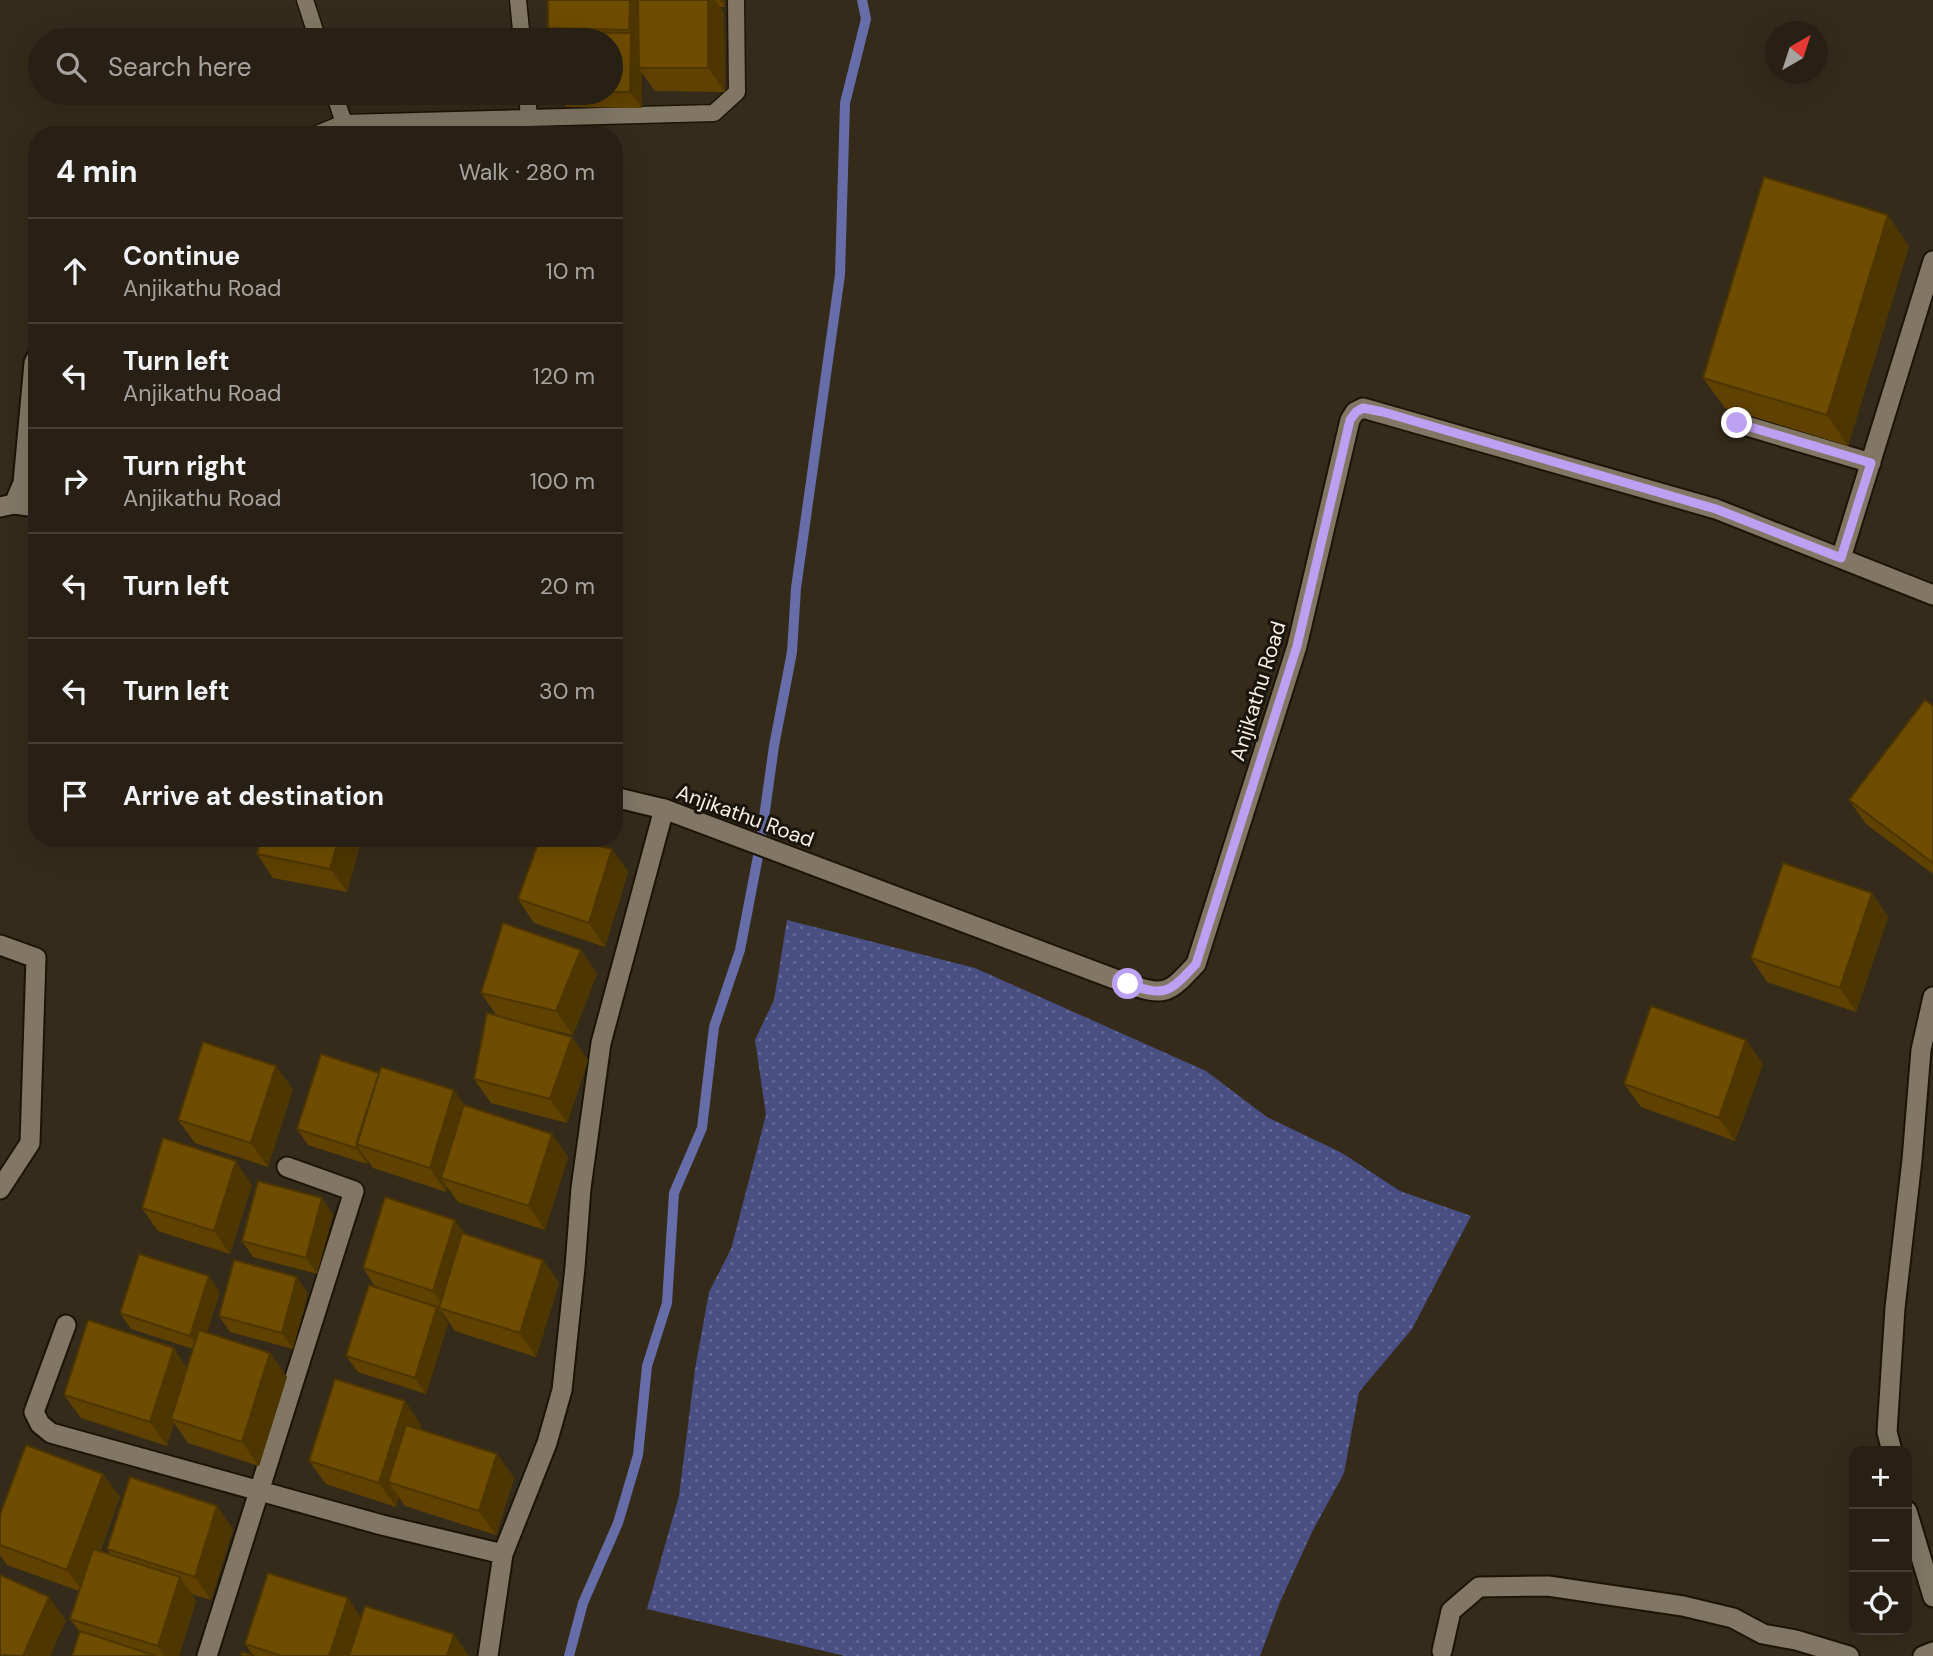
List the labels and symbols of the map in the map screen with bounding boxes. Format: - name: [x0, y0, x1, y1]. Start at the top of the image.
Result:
- north arrow: [1765, 21, 1828, 84]
- route end: [1721, 407, 1752, 438]
- street label: Anjikathu Road: [1223, 618, 1293, 764]
- street label: Anjikathu Road: [672, 778, 818, 854]
- route start: [1112, 968, 1143, 999]

